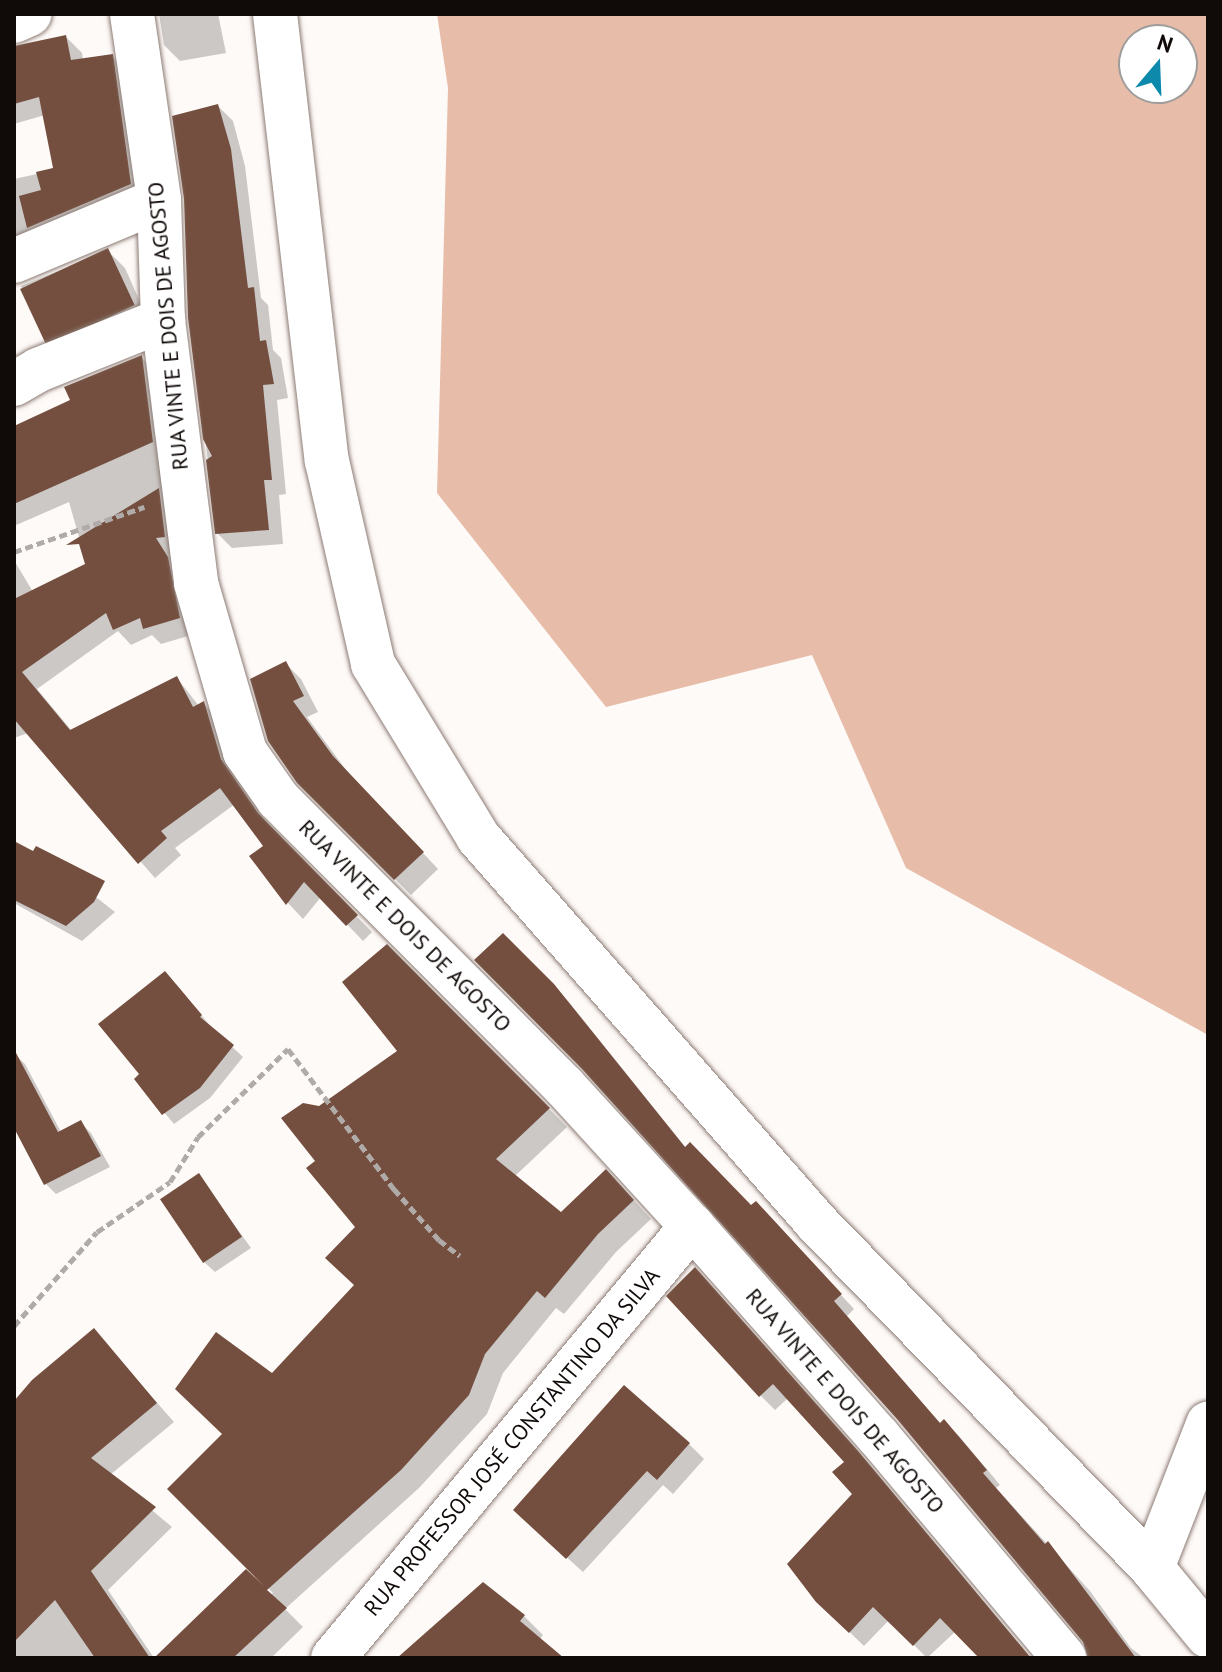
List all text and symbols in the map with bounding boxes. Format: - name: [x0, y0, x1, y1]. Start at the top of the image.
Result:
- north arrow: [1118, 24, 1198, 104]
- text: N: [1154, 28, 1177, 59]
- street label: RUA VINTE E DOIS DE AGOSTO: [142, 180, 194, 472]
- street label: RUA VINTE E DOIS DE AGOSTO: [293, 814, 517, 1038]
- street label: RUA PROFESSOR JOSÉ CONSTANTINO DA SILVA: [358, 1262, 666, 1622]
- street label: RUA VINTE E DOIS DE AGOSTO: [739, 1282, 951, 1520]

